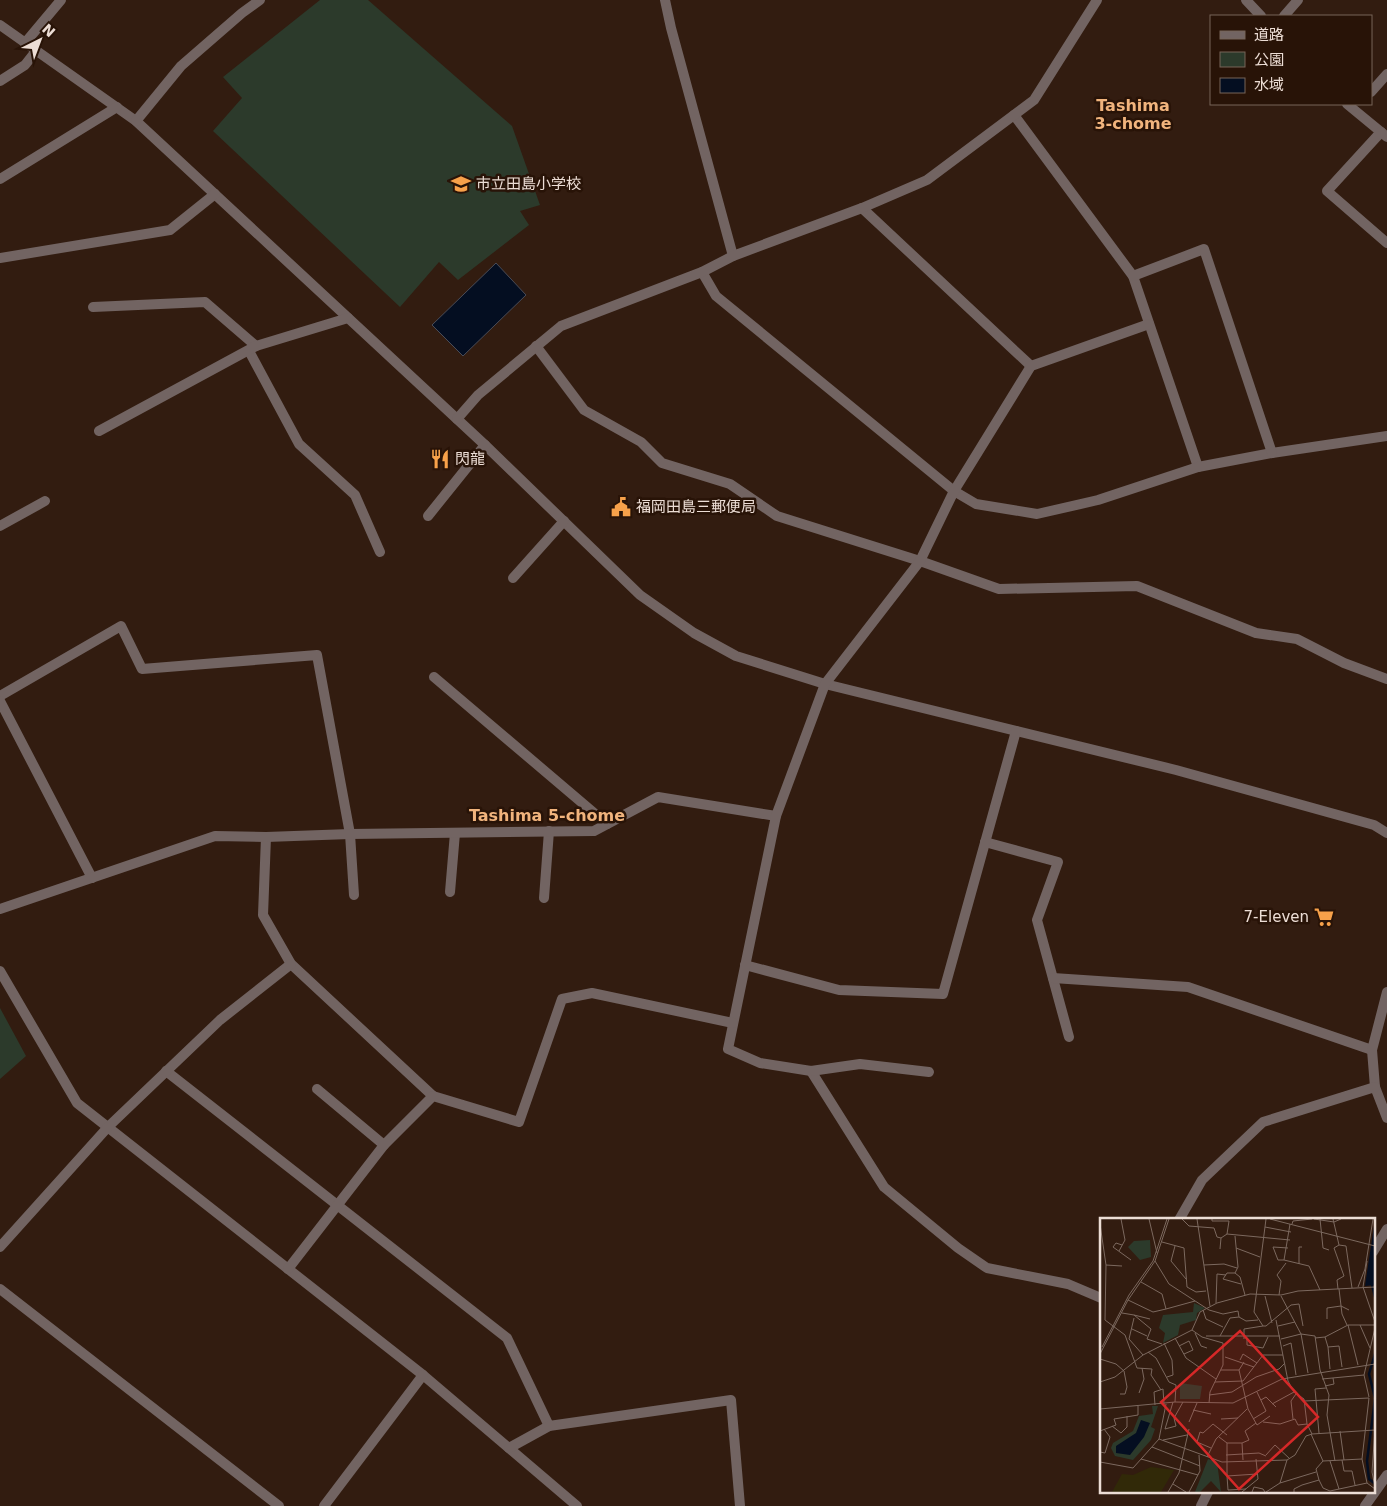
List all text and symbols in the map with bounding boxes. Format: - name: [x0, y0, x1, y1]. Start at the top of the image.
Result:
- north arrow: [15, 15, 65, 65]
- legend: [1210, 15, 1372, 105]
- text: N: [39, 20, 58, 40]
- text: 道路: [1254, 26, 1284, 44]
- text: 公園: [1254, 51, 1284, 69]
- text: 水域: [1254, 76, 1284, 94]
- district label: Tashima 3-chome: [1094, 96, 1172, 133]
- school or university icon: 市立田島小学校: [450, 173, 472, 195]
- place label: 市立田島小学校: [476, 175, 581, 193]
- restaurant icon: 閃龍: [429, 448, 451, 470]
- place label: 閃龍: [455, 450, 485, 468]
- public building icon: 福岡田島三郵便局: [610, 496, 632, 518]
- place label: 福岡田島三郵便局: [636, 498, 756, 516]
- district label: Tashima 5-chome: [469, 806, 625, 825]
- supermarket icon: 7-Eleven: [1313, 906, 1335, 928]
- place label: 7-Eleven: [1244, 908, 1309, 926]
- inset map: [1100, 1218, 1374, 1494]

